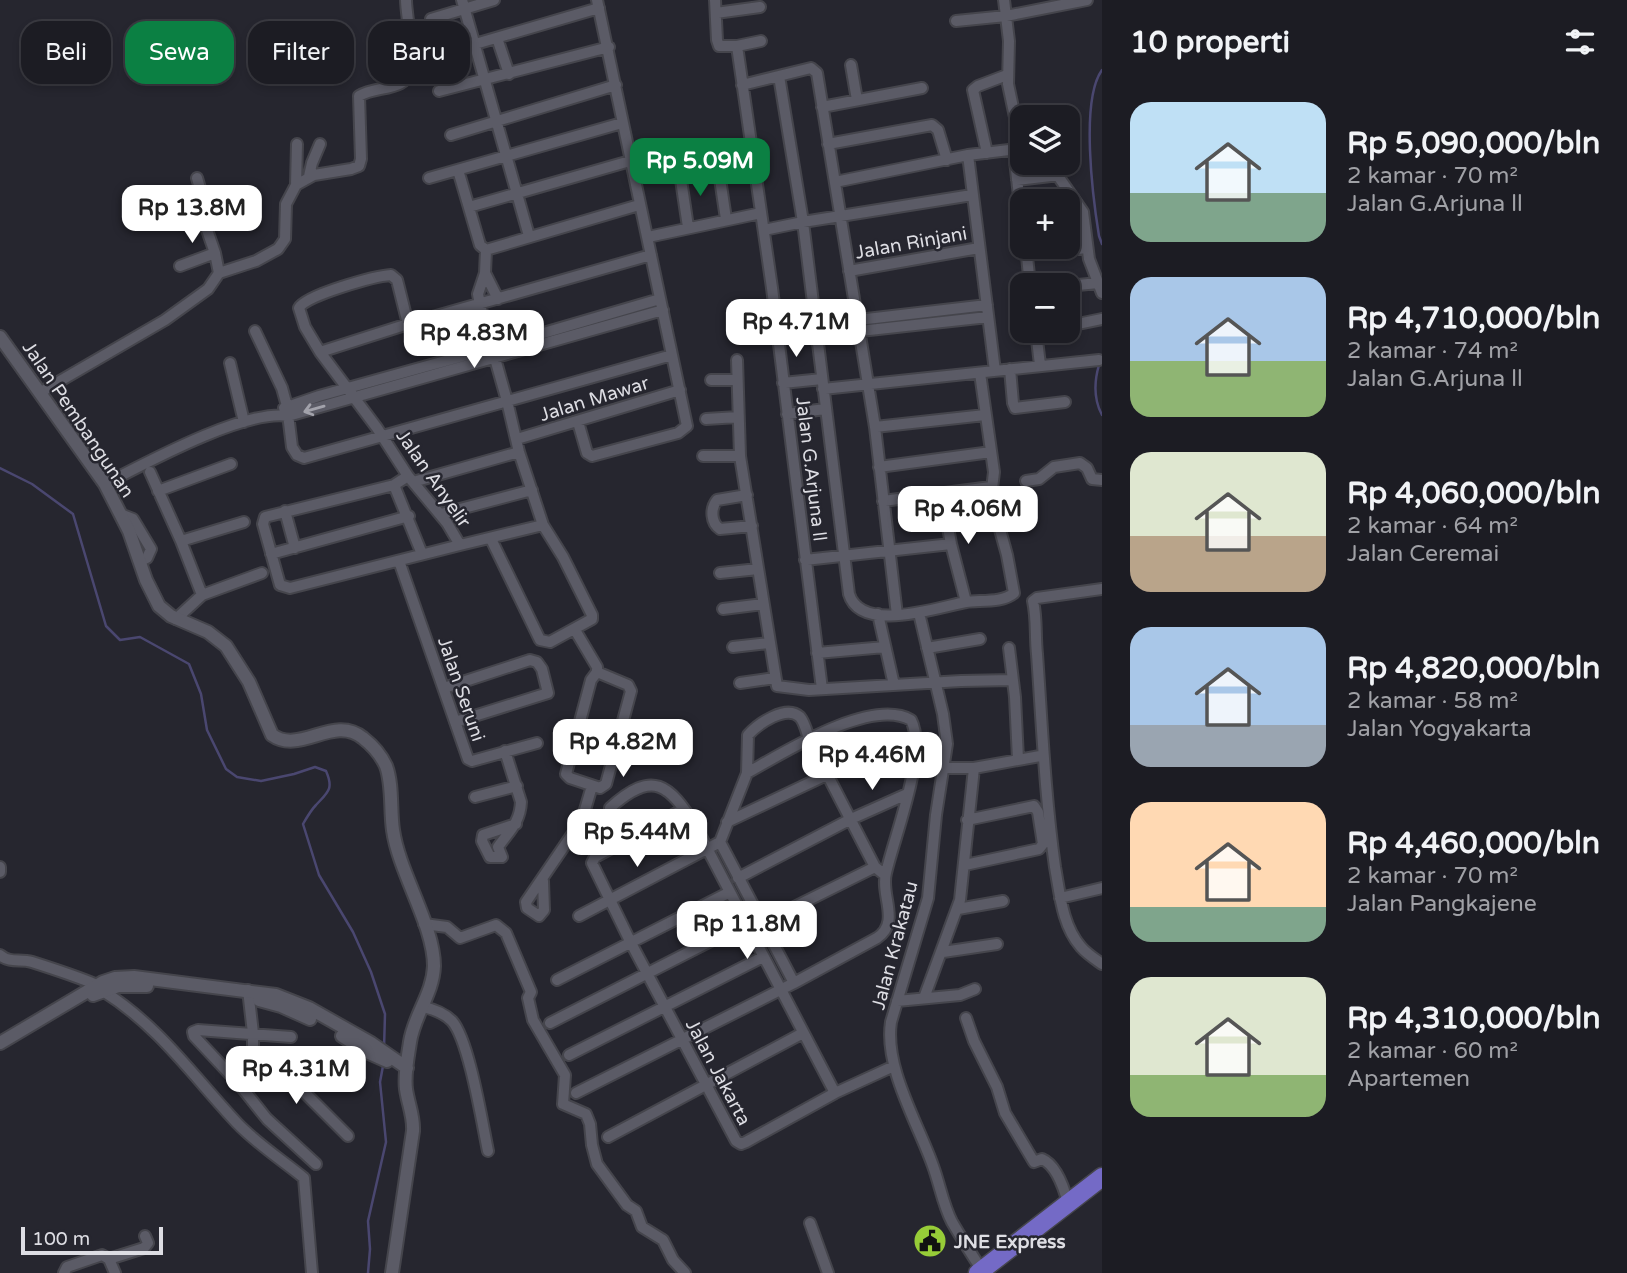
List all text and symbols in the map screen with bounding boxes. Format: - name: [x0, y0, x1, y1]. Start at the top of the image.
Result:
- chip: Beli: [21, 21, 111, 84]
- chip: Sewa: [125, 21, 234, 84]
- chip: Filter: [248, 21, 354, 84]
- chip: Baru: [368, 21, 470, 84]
- icon: filters: [1561, 23, 1599, 61]
- text: 10 properti: [1130, 24, 1290, 61]
- map controls: [1010, 105, 1080, 343]
- button: layers: [1010, 105, 1080, 175]
- text: Rp 5,090,000/bln: [1347, 125, 1600, 162]
- icon: home: [1186, 130, 1270, 214]
- pin: Rp 5.09M: [628, 138, 772, 198]
- text: Rp 5.09M: [646, 147, 754, 175]
- text: 2 kamar · 70 m²: [1347, 162, 1518, 190]
- pin: Rp 13.8M: [120, 186, 264, 245]
- button: +: [1010, 189, 1080, 259]
- text: Jalan G.Arjuna ll: [1347, 190, 1523, 218]
- text: Rp 13.8M: [138, 194, 246, 222]
- street label: Jalan Rinjani: [854, 222, 969, 264]
- button: −: [1010, 273, 1080, 343]
- pin: Rp 4.71M: [724, 300, 868, 359]
- text: Rp 4,710,000/bln: [1347, 300, 1600, 337]
- icon: home: [1186, 305, 1270, 389]
- text: Rp 4.71M: [742, 308, 850, 336]
- pin: Rp 4.83M: [402, 310, 546, 370]
- text: Rp 4.83M: [420, 319, 528, 347]
- street label: Jalan Pembangunan: [18, 337, 139, 502]
- text: 2 kamar · 74 m²: [1347, 337, 1518, 365]
- text: Jalan G.Arjuna ll: [1347, 365, 1523, 393]
- street label: Jalan Mawar: [537, 372, 652, 426]
- street label: Jalan G.Arjuna ll: [791, 396, 831, 543]
- one-way arrow: [303, 403, 325, 416]
- street label: Jalan Anyelir: [391, 425, 475, 532]
- text: Rp 4,060,000/bln: [1347, 475, 1601, 512]
- icon: home: [1186, 480, 1270, 564]
- pin: Rp 4.06M: [896, 486, 1040, 546]
- text: Rp 4.06M: [914, 495, 1022, 523]
- text: 2 kamar · 64 m²: [1347, 512, 1518, 540]
- text: Jalan Ceremai: [1347, 540, 1499, 568]
- street label: Jalan Seruni: [433, 634, 489, 744]
- text: Rp 4,820,000/bln: [1347, 650, 1600, 687]
- icon: home: [1186, 655, 1270, 739]
- text: 2 kamar · 58 m²: [1347, 687, 1518, 715]
- text: Jalan Yogyakarta: [1347, 715, 1532, 743]
- pin: Rp 4.82M: [551, 720, 695, 779]
- text: Rp 4.82M: [569, 728, 677, 756]
- pin: Rp 4.46M: [800, 732, 944, 792]
- text: Rp 4.46M: [818, 741, 926, 769]
- pin: Rp 5.44M: [565, 810, 709, 869]
- text: Rp 5.44M: [583, 818, 691, 846]
- text: Rp 4,460,000/bln: [1347, 825, 1600, 862]
- icon: home: [1186, 830, 1270, 914]
- text: 2 kamar · 70 m²: [1347, 862, 1518, 890]
- street label: Jalan Krakatau: [867, 879, 923, 1012]
- text: Jalan Pangkajene: [1347, 890, 1537, 918]
- pin: Rp 11.8M: [675, 902, 819, 961]
- text: Rp 11.8M: [693, 910, 801, 938]
- text: Rp 4,310,000/bln: [1347, 1000, 1601, 1037]
- icon: home: [1186, 1005, 1270, 1089]
- street label: Jalan Jakarta: [681, 1016, 755, 1129]
- text: 2 kamar · 60 m²: [1347, 1037, 1518, 1065]
- pin: Rp 4.31M: [224, 1046, 368, 1106]
- text: Rp 4.31M: [242, 1055, 350, 1083]
- text: Apartemen: [1347, 1065, 1470, 1093]
- public building icon: JNE Express: [911, 1222, 949, 1260]
- scale bar: [21, 1224, 163, 1256]
- text: 100 m: [32, 1228, 90, 1250]
- place label: JNE Express: [953, 1231, 1066, 1254]

